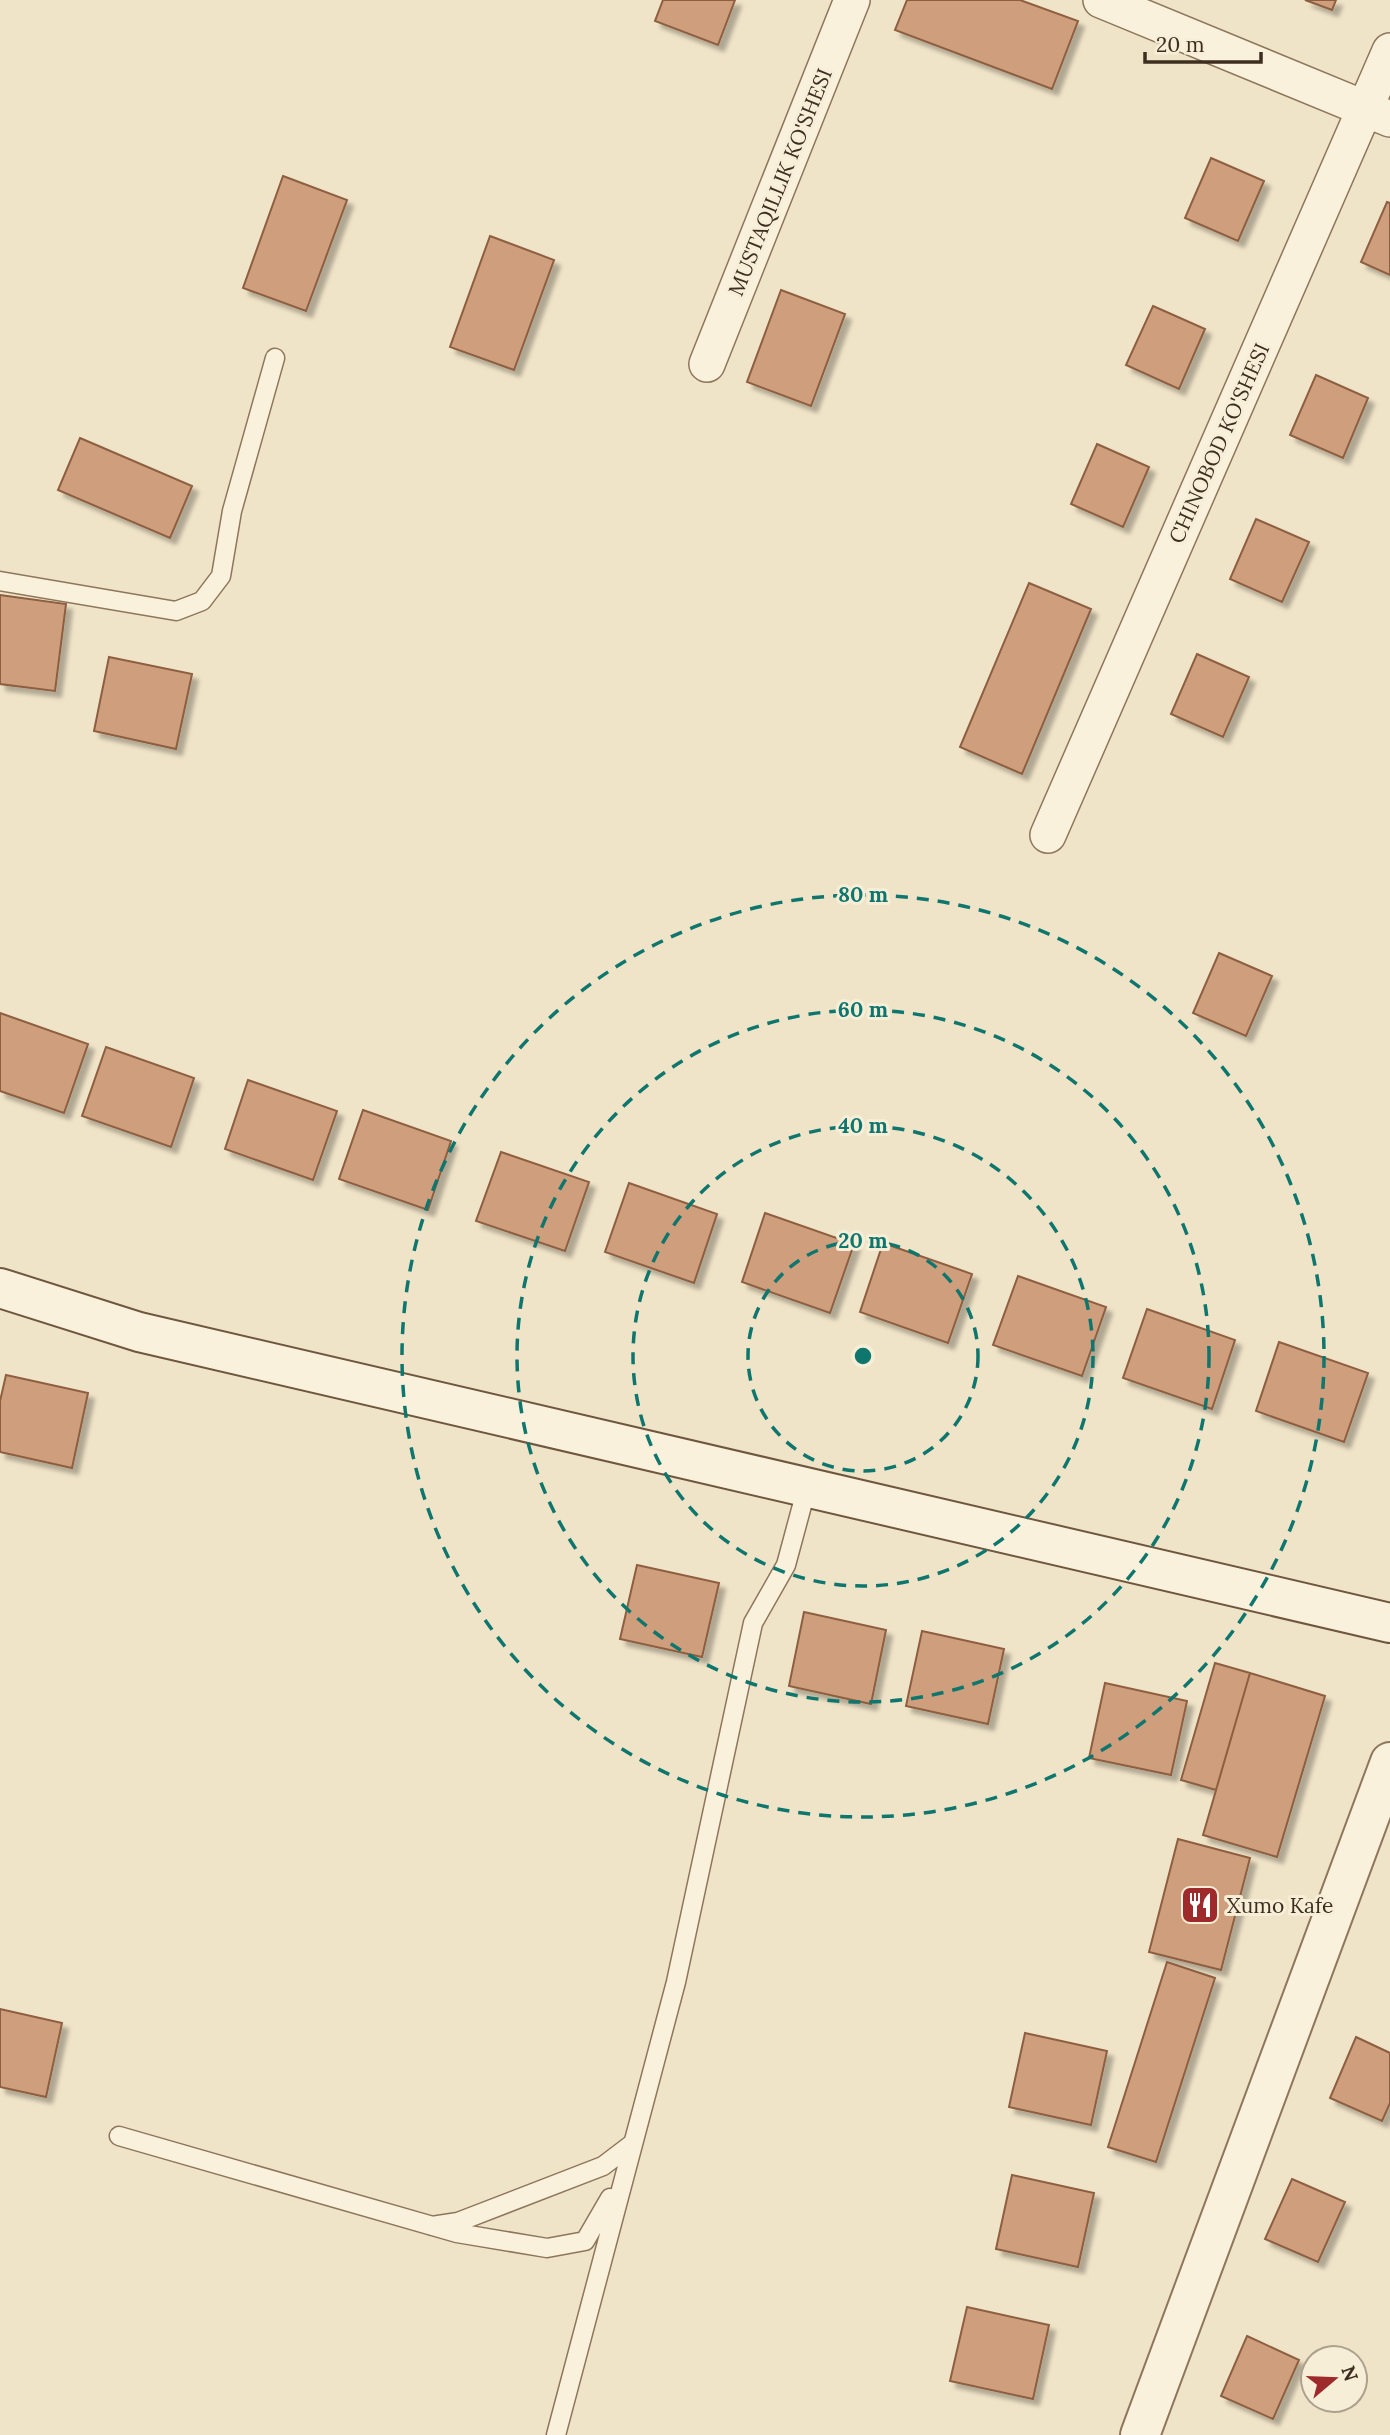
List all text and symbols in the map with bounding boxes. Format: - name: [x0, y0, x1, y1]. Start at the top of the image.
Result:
- scale bar: [1145, 21, 1260, 65]
- text: 20 m: [1156, 31, 1205, 58]
- street label: MUSTAQILLIK KO'SHESI: [722, 64, 838, 300]
- street label: CHINOBOD KO'SHESI: [1163, 339, 1275, 547]
- text: 80 m: [838, 881, 888, 908]
- text: 60 m: [838, 996, 888, 1023]
- text: 40 m: [838, 1112, 888, 1139]
- text: 20 m: [838, 1227, 888, 1254]
- centre of rings: [851, 1344, 875, 1368]
- restaurant icon: Xumo Kafe: [1179, 1884, 1221, 1926]
- place label: Xumo Kafe: [1227, 1892, 1333, 1919]
- north arrow: [1299, 2344, 1369, 2414]
- text: N: [1336, 2363, 1364, 2385]

